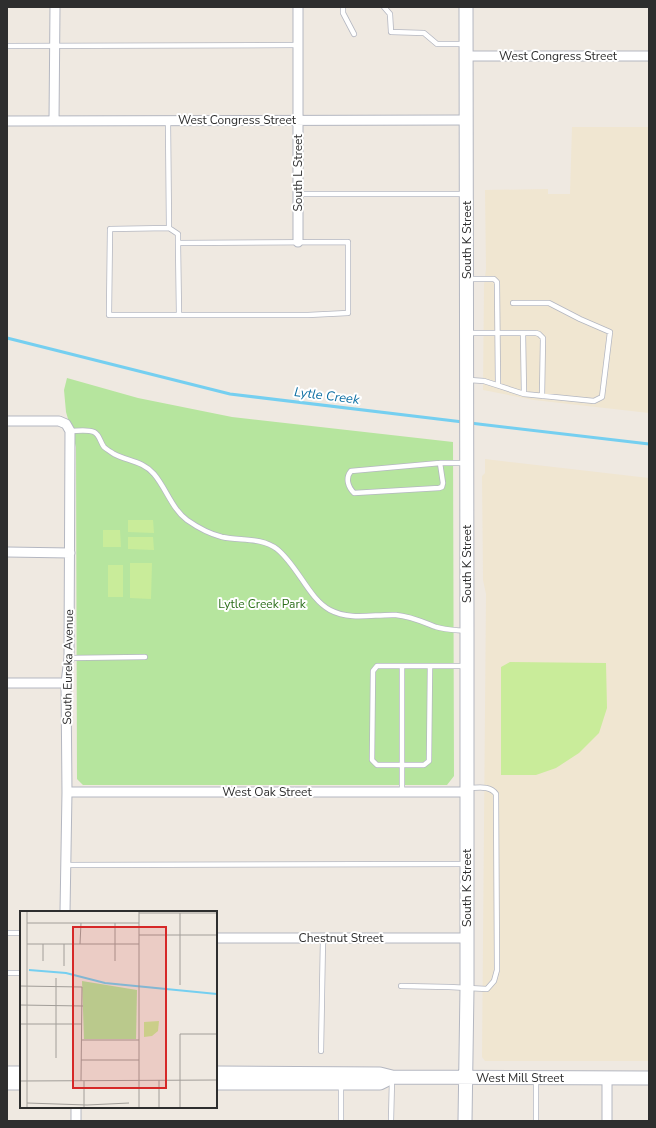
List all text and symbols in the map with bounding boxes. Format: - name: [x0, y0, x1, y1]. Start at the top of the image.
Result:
- street label: West Congress Street: [499, 48, 618, 64]
- street label: West Congress Street: [178, 112, 297, 128]
- street label: South L Street: [290, 134, 306, 212]
- street label: South K Street: [459, 200, 475, 279]
- water label: Lytle Creek: [293, 383, 361, 409]
- street label: South K Street: [459, 524, 475, 603]
- park label: Lytle Creek Park: [218, 596, 307, 612]
- street label: South Eureka Avenue: [59, 609, 77, 725]
- street label: West Oak Street: [222, 784, 312, 800]
- street label: South K Street: [459, 848, 475, 927]
- inset map: [20, 911, 217, 1108]
- street label: Chestnut Street: [299, 930, 384, 946]
- street label: West Mill Street: [476, 1070, 565, 1086]

